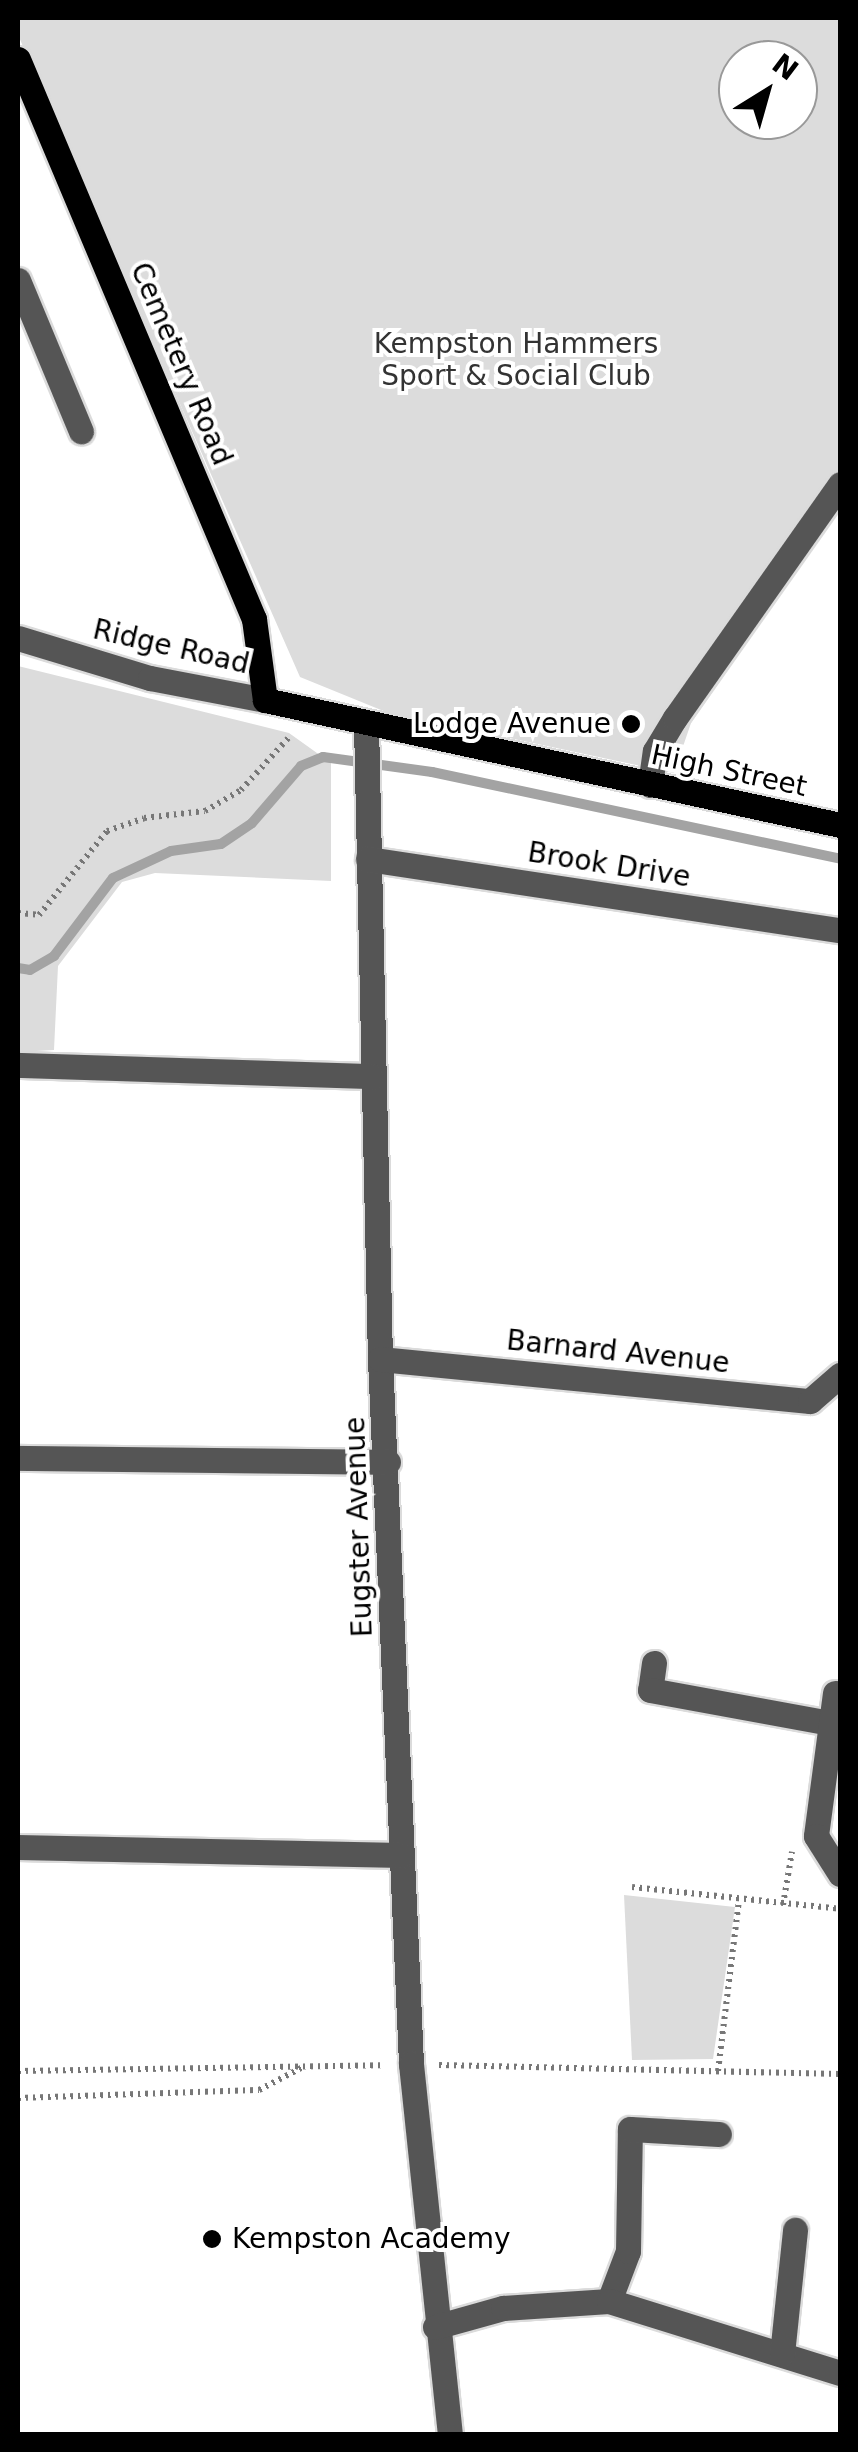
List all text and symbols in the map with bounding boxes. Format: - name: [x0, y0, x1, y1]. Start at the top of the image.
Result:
- north arrow: [718, 40, 818, 140]
- text: N: [766, 47, 804, 87]
- street label: Cemetery Road: [123, 258, 239, 470]
- park label: Kempston Hammers Sport & Social Club: [374, 327, 658, 393]
- street label: Ridge Road: [90, 613, 252, 681]
- place label: Lodge Avenue: [413, 707, 611, 741]
- marker: Lodge Avenue: [620, 713, 642, 735]
- street label: High Street: [648, 738, 810, 804]
- street label: Brook Drive: [525, 836, 693, 894]
- street label: Barnard Avenue: [505, 1324, 731, 1380]
- street label: Eugster Avenue: [338, 1416, 380, 1638]
- place label: Kempston Academy: [232, 2222, 511, 2256]
- marker: Kempston Academy: [201, 2228, 223, 2250]

